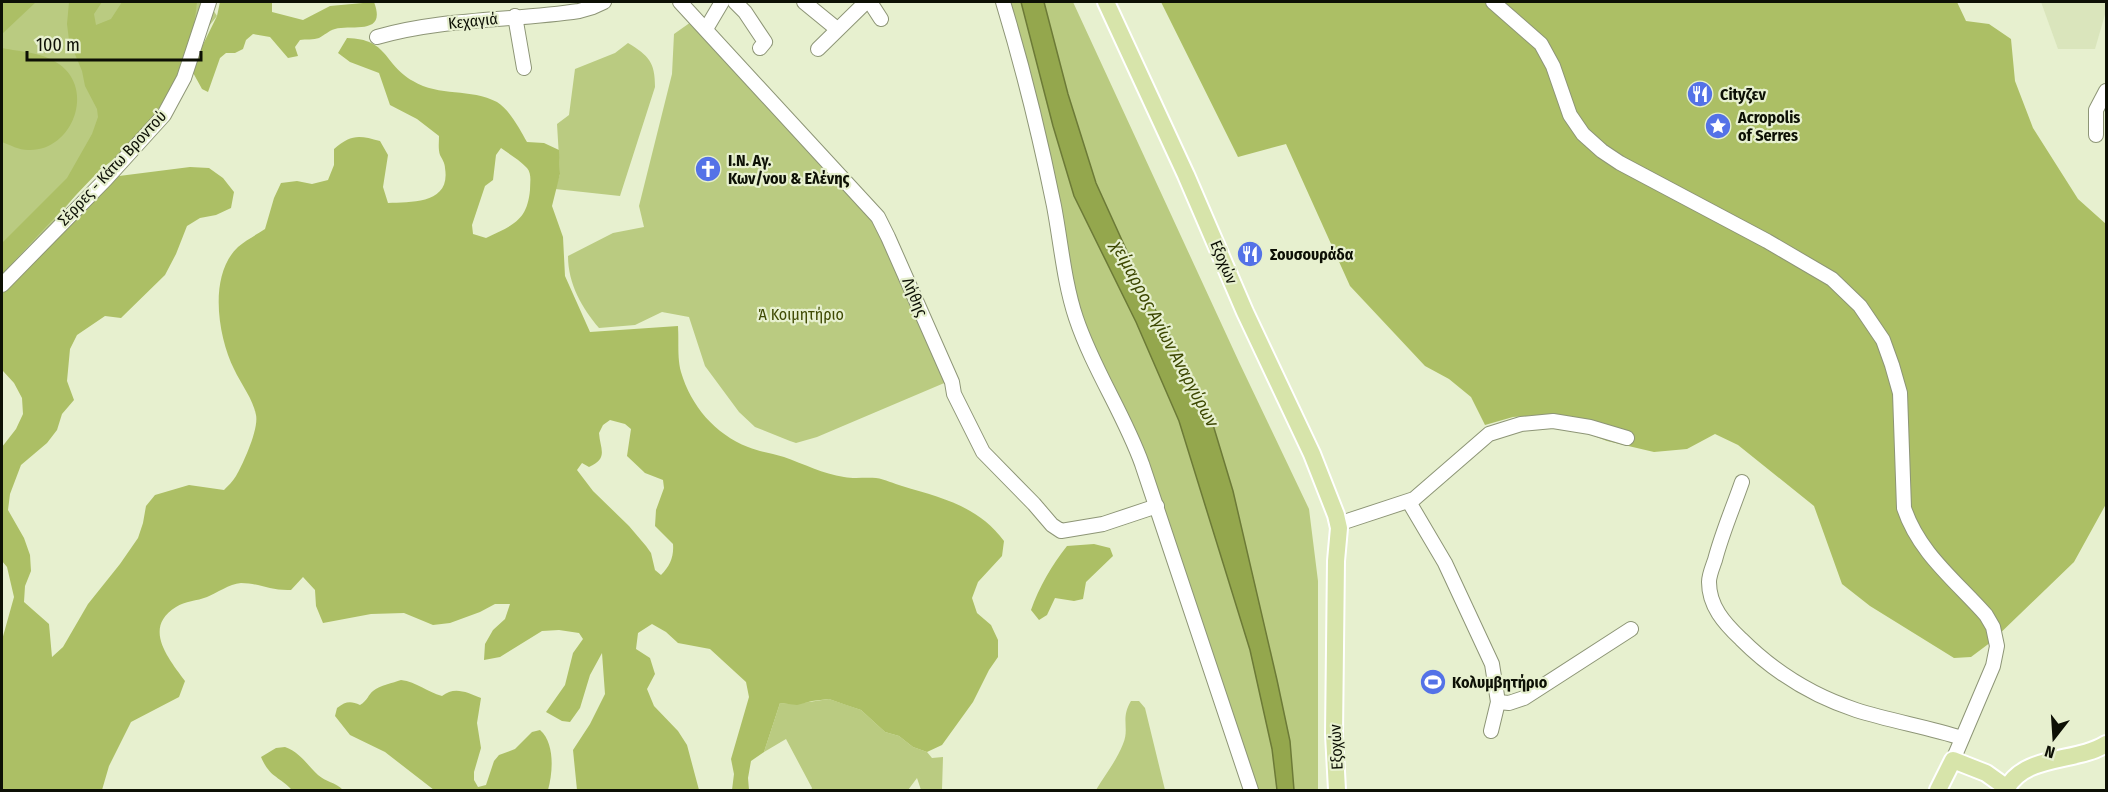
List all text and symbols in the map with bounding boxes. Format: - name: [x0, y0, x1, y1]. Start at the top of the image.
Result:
- street label: Κεχαγιά: [447, 9, 499, 33]
- scale bar: [27, 24, 201, 62]
- text: 100 m: [36, 34, 80, 56]
- restaurant icon: Cityζεν: [1685, 79, 1715, 109]
- place label: Cityζεν: [1720, 85, 1766, 104]
- street label: Σέρρες - Κάτω Βροντού: [54, 107, 170, 229]
- place label: Acropolis of Serres: [1737, 108, 1800, 145]
- place icon: Acropolis of Serres: [1703, 111, 1733, 141]
- place label: Ι.Ν. Αγ. Κων/νου & Ελένης: [728, 151, 850, 188]
- church icon: Ι.Ν. Αγ. Κων/νου & Ελένης: [693, 154, 723, 184]
- water label: χείμαρρος Αγίων Αναργύρων: [1106, 236, 1224, 432]
- street label: Εξοχών: [1206, 237, 1242, 287]
- restaurant icon: Σουσουράδα: [1235, 239, 1265, 269]
- place label: Σουσουράδα: [1270, 245, 1354, 264]
- street label: Λήθης: [898, 275, 932, 319]
- park label: Ά Κοιμητήριο: [758, 305, 844, 324]
- sports icon: Κολυμβητήριο: [1418, 667, 1448, 697]
- place label: Κολυμβητήριο: [1452, 673, 1548, 692]
- north arrow: [2024, 708, 2084, 768]
- street label: Εξοχών: [1325, 724, 1347, 770]
- text: N: [2042, 741, 2057, 762]

